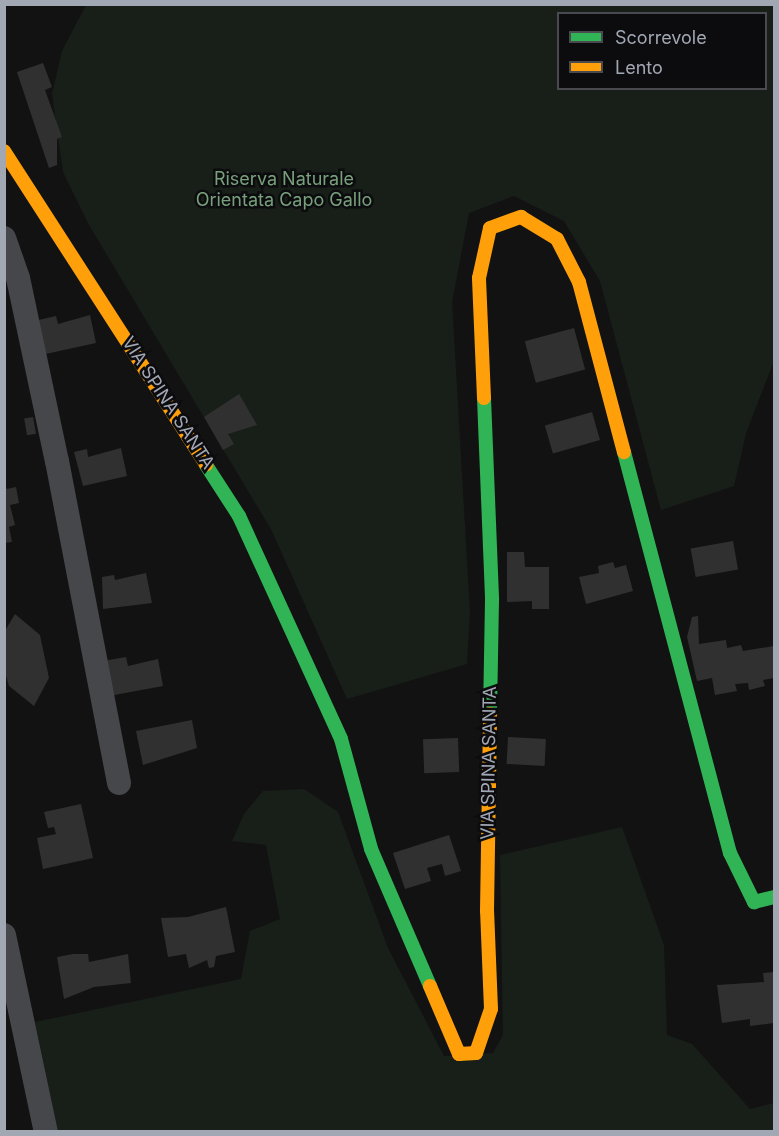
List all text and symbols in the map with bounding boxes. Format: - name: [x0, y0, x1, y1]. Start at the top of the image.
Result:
- legend: [557, 12, 767, 90]
- text: Scorrevole: [615, 27, 707, 48]
- text: Lento: [615, 57, 663, 78]
- park label: Riserva Naturale Orientata Capo Gallo: [196, 169, 372, 212]
- street label: VIA SPINA SANTA: [117, 333, 219, 473]
- street label: VIA SPINA SANTA: [477, 686, 501, 840]

